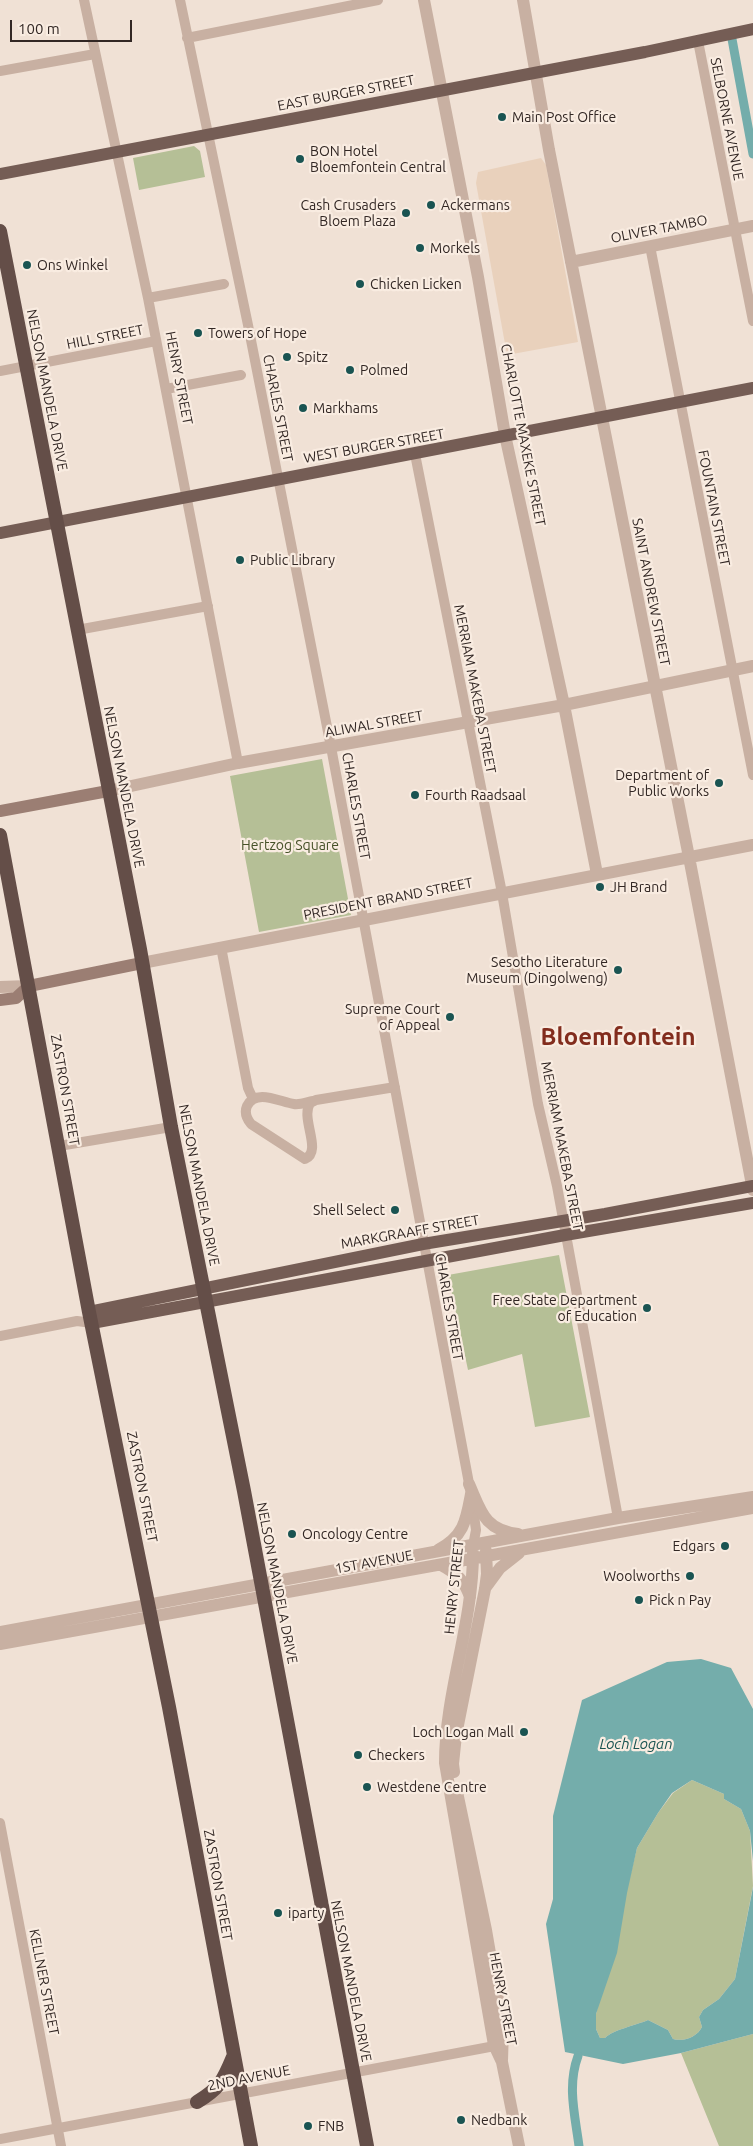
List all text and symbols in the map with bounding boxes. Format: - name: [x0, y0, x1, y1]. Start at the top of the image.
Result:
- scale bar: [12, 10, 135, 42]
- text: 100 m: [18, 20, 60, 37]
- street label: SELBORNE AVENUE: [707, 56, 747, 182]
- street label: EAST BURGER STREET: [276, 71, 416, 115]
- place label: Main Post Office: [512, 109, 616, 125]
- marker: Main Post Office: [496, 111, 508, 123]
- place label: BON Hotel Bloemfontein Central: [310, 143, 446, 176]
- marker: BON Hotel Bloemfontein Central: [294, 153, 306, 165]
- place label: Cash Crusaders Bloem Plaza: [300, 197, 396, 230]
- place label: Ackermans: [441, 197, 510, 213]
- marker: Ackermans: [425, 199, 437, 211]
- marker: Cash Crusaders Bloem Plaza: [400, 207, 412, 219]
- street label: OLIVER TAMBO: [609, 211, 709, 247]
- place label: Morkels: [430, 240, 480, 256]
- marker: Morkels: [414, 242, 426, 254]
- place label: Ons Winkel: [37, 257, 108, 273]
- marker: Ons Winkel: [21, 259, 33, 271]
- place label: Chicken Licken: [370, 276, 462, 292]
- marker: Chicken Licken: [354, 278, 366, 290]
- street label: NELSON MANDELA DRIVE: [23, 308, 71, 472]
- street label: HILL STREET: [65, 321, 145, 353]
- place label: Towers of Hope: [208, 325, 307, 341]
- marker: Towers of Hope: [192, 327, 204, 339]
- street label: HENRY STREET: [162, 330, 196, 426]
- street label: CHARLOTTE MAXEKE STREET: [497, 342, 549, 528]
- place label: Spitz: [297, 349, 328, 365]
- marker: Spitz: [281, 351, 293, 363]
- street label: CHARLES STREET: [259, 353, 297, 463]
- place label: Polmed: [360, 362, 408, 378]
- marker: Polmed: [344, 364, 356, 376]
- place label: Markhams: [313, 400, 378, 416]
- marker: Markhams: [297, 402, 309, 414]
- street label: WEST BURGER STREET: [302, 425, 446, 467]
- street label: FOUNTAIN STREET: [694, 448, 734, 568]
- street label: SAINT ANDREW STREET: [628, 517, 674, 667]
- place label: Public Library: [250, 552, 335, 568]
- marker: Public Library: [234, 554, 246, 566]
- street label: MERRIAM MAKEBA STREET: [450, 603, 500, 775]
- street label: NELSON MANDELA DRIVE: [100, 705, 148, 869]
- street label: ALIWAL STREET: [324, 707, 424, 741]
- street label: CHARLES STREET: [338, 751, 374, 861]
- place label: Department of Public Works: [615, 767, 709, 800]
- marker: Department of Public Works: [713, 777, 725, 789]
- place label: Fourth Raadsaal: [425, 787, 526, 803]
- marker: Fourth Raadsaal: [409, 789, 421, 801]
- park label: Hertzog Square: [241, 837, 339, 853]
- street label: PRESIDENT BRAND STREET: [302, 874, 474, 924]
- place label: JH Brand: [610, 879, 667, 895]
- marker: JH Brand: [594, 881, 606, 893]
- place label: Sesotho Literature Museum (Dingolweng): [466, 954, 608, 986]
- marker: Sesotho Literature Museum (Dingolweng): [612, 964, 624, 976]
- place label: Supreme Court of Appeal: [345, 1001, 440, 1034]
- marker: Supreme Court of Appeal: [444, 1011, 456, 1023]
- district label: Bloemfontein: [541, 1023, 695, 1051]
- street label: ZASTRON STREET: [47, 1033, 83, 1147]
- street label: MERRIAM MAKEBA STREET: [537, 1060, 587, 1232]
- street label: NELSON MANDELA DRIVE: [175, 1103, 223, 1267]
- place label: Shell Select: [313, 1202, 385, 1218]
- marker: Shell Select: [389, 1204, 401, 1216]
- street label: MARKGRAAFF STREET: [339, 1212, 481, 1252]
- street label: CHARLES STREET: [431, 1252, 467, 1362]
- place label: Free State Department of Education: [492, 1292, 637, 1324]
- marker: Free State Department of Education: [641, 1302, 653, 1314]
- street label: ZASTRON STREET: [123, 1430, 161, 1544]
- street label: NELSON MANDELA DRIVE: [253, 1501, 301, 1665]
- place label: Oncology Centre: [302, 1526, 408, 1542]
- marker: Oncology Centre: [286, 1528, 298, 1540]
- place label: Edgars: [672, 1538, 715, 1554]
- street label: HENRY STREET: [441, 1539, 467, 1635]
- marker: Edgars: [719, 1540, 731, 1552]
- street label: 1ST AVENUE: [334, 1547, 414, 1577]
- place label: Woolworths: [603, 1568, 680, 1584]
- marker: Woolworths: [684, 1570, 696, 1582]
- place label: Pick n Pay: [649, 1592, 711, 1608]
- marker: Pick n Pay: [633, 1594, 645, 1606]
- place label: Loch Logan Mall: [413, 1724, 514, 1740]
- marker: Loch Logan Mall: [518, 1726, 530, 1738]
- water label: Loch Logan: [599, 1735, 673, 1753]
- place label: Checkers: [368, 1747, 425, 1763]
- marker: Checkers: [352, 1749, 364, 1761]
- place label: Westdene Centre: [377, 1779, 487, 1795]
- marker: Westdene Centre: [361, 1781, 373, 1793]
- street label: ZASTRON STREET: [200, 1828, 236, 1942]
- street label: NELSON MANDELA DRIVE: [327, 1899, 375, 2063]
- place label: iparty: [288, 1905, 324, 1921]
- marker: iparty: [272, 1907, 284, 1919]
- street label: KELLNER STREET: [25, 1928, 63, 2036]
- street label: HENRY STREET: [486, 1951, 520, 2047]
- street label: 2ND AVENUE: [206, 2062, 292, 2094]
- place label: Nedbank: [471, 2112, 527, 2128]
- marker: Nedbank: [455, 2114, 467, 2126]
- place label: FNB: [318, 2118, 344, 2134]
- marker: FNB: [302, 2120, 314, 2132]

